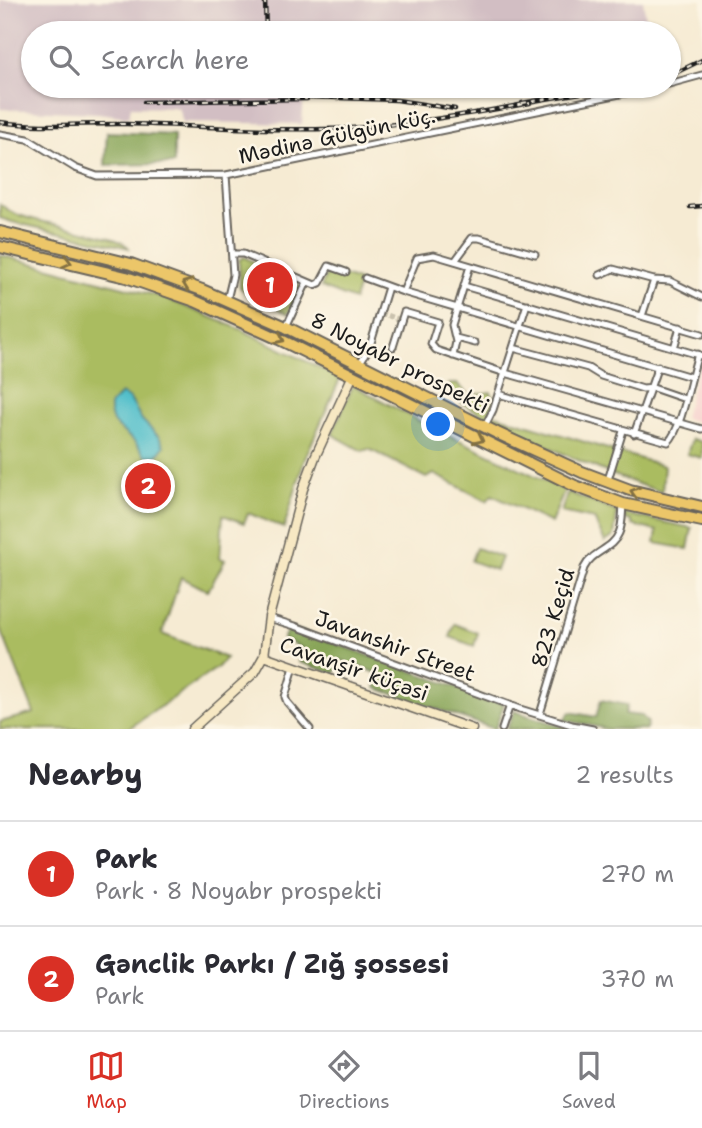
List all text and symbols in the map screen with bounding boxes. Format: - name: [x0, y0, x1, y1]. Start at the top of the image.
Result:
- search box: [21, 21, 681, 98]
- icon: search: [45, 41, 83, 79]
- text: Search here: [101, 42, 250, 77]
- street label: Mədinə Gülgün küç.: [236, 101, 438, 171]
- one-way arrow: [60, 254, 72, 268]
- pin: 1: [247, 259, 293, 311]
- one-way arrow: [182, 278, 194, 292]
- street label: 8 Noyabr prospekti: [306, 306, 494, 420]
- one-way arrow: [273, 331, 285, 345]
- your location: [421, 407, 455, 441]
- one-way arrow: [472, 431, 484, 445]
- pin: 2: [125, 460, 171, 512]
- one-way arrow: [630, 485, 642, 500]
- street label: 823 Keçid: [525, 565, 581, 671]
- street label: Javanshir Street: [311, 604, 479, 688]
- street label: Cavanşir küçəsi: [276, 630, 432, 708]
- text: Nearby: [28, 754, 143, 795]
- text: 2 results: [575, 760, 674, 790]
- text: Park: [95, 841, 158, 876]
- text: 1: [46, 859, 56, 889]
- text: 270 m: [600, 859, 674, 889]
- text: Park · 8 Noyabr prospekti: [95, 876, 382, 906]
- text: Gənclik Parkı / Zığ şossesi: [95, 946, 449, 981]
- text: 2: [43, 964, 59, 994]
- text: 370 m: [601, 964, 674, 994]
- text: Park: [95, 981, 144, 1011]
- tab: Map: [86, 1047, 127, 1114]
- tab: Directions: [299, 1047, 390, 1114]
- tab: Saved: [562, 1047, 616, 1114]

